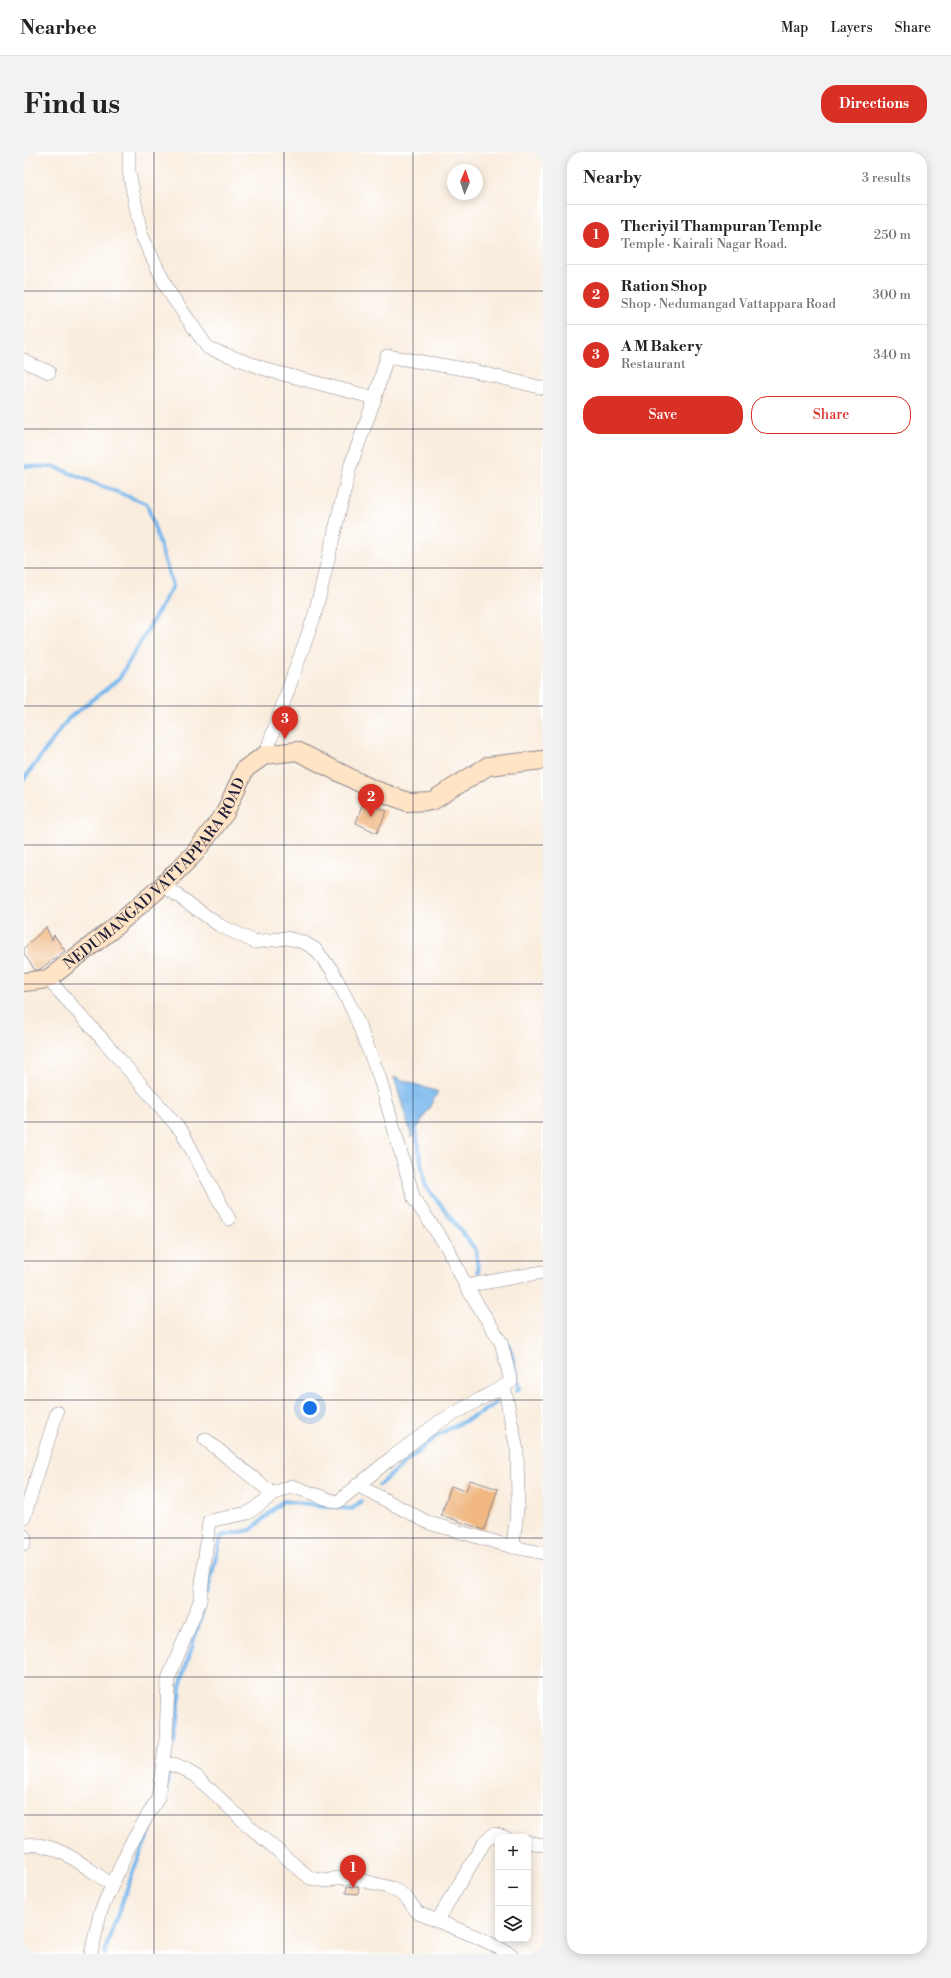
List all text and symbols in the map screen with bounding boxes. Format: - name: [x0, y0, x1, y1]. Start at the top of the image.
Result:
- text: Nearbee: [20, 16, 97, 40]
- text: Map: [781, 19, 808, 37]
- text: Layers: [830, 19, 873, 37]
- text: Share: [895, 19, 931, 37]
- button: Directions: [821, 85, 927, 123]
- text: Find us: [24, 87, 120, 122]
- north arrow: [447, 164, 483, 200]
- text: Nearby: [583, 167, 642, 189]
- text: 3 results: [862, 170, 911, 186]
- text: Theriyil Thampuran Temple: [621, 217, 822, 236]
- text: 1: [593, 227, 599, 243]
- text: 250 m: [874, 227, 911, 243]
- text: Temple · Kairali Nagar Road.: [621, 236, 787, 252]
- text: Ration Shop: [621, 277, 707, 296]
- text: 2: [592, 287, 600, 303]
- text: 300 m: [873, 287, 911, 303]
- text: Shop · Nedumangad Vattappara Road: [621, 296, 836, 312]
- text: A M Bakery: [621, 337, 702, 356]
- text: 3: [592, 347, 600, 363]
- text: 340 m: [873, 347, 911, 363]
- text: Restaurant: [621, 356, 686, 372]
- button: Save: [583, 396, 743, 434]
- button: Share: [751, 396, 911, 434]
- pin: 3: [272, 706, 298, 739]
- street label: NEDUMANGAD VATTAPPARA ROAD: [60, 775, 250, 974]
- pin: 2: [358, 784, 384, 817]
- your location: [300, 1398, 320, 1418]
- map controls: [495, 1834, 531, 1942]
- button: +: [495, 1834, 531, 1870]
- pin: 1: [340, 1855, 366, 1888]
- button: −: [495, 1870, 531, 1906]
- button: layers: [495, 1906, 531, 1942]

